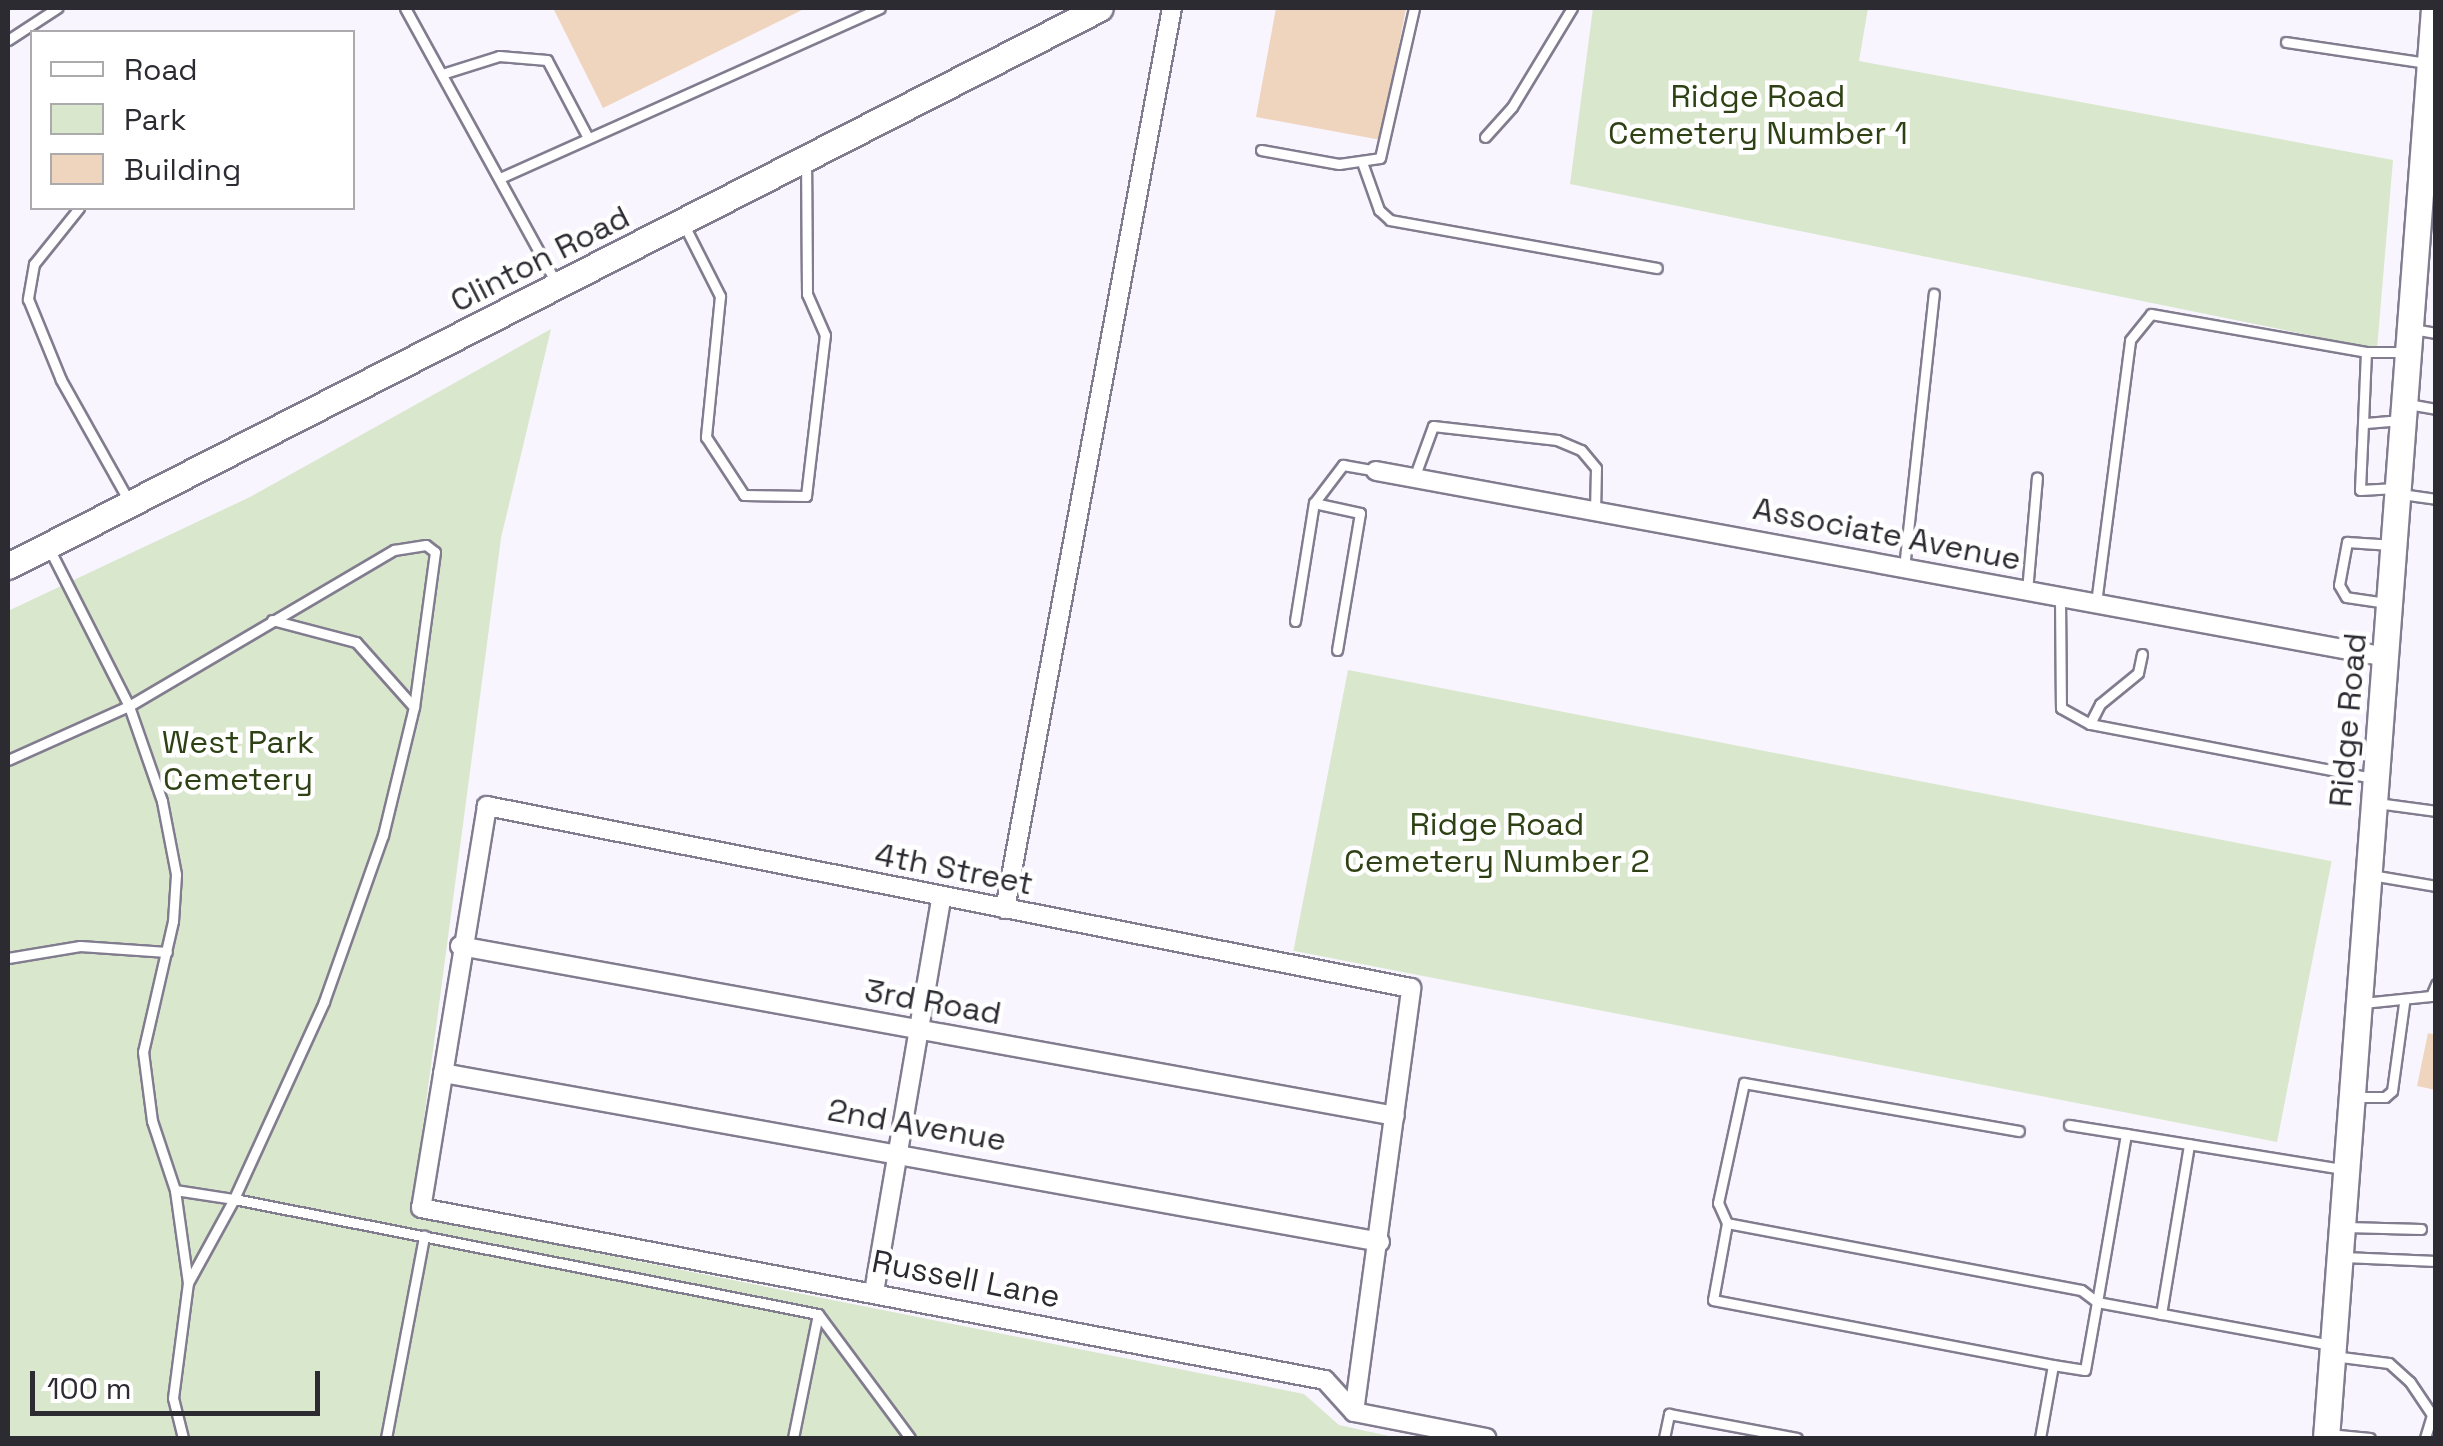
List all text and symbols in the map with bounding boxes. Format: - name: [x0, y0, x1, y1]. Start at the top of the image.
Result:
- legend: [30, 30, 355, 210]
- text: Road: [124, 50, 198, 89]
- park label: Ridge Road Cemetery Number 1: [1608, 78, 1908, 153]
- text: Park: [124, 100, 186, 139]
- text: Building: [124, 150, 241, 189]
- street label: Clinton Road: [444, 197, 636, 321]
- street label: Associate Avenue: [1750, 489, 2024, 579]
- street label: Ridge Road: [2321, 631, 2375, 809]
- park label: West Park Cemetery: [162, 724, 314, 799]
- park label: Ridge Road Cemetery Number 2: [1344, 806, 1650, 881]
- street label: 4th Street: [872, 835, 1036, 903]
- street label: 3rd Road: [862, 971, 1004, 1033]
- street label: 2nd Avenue: [825, 1090, 1009, 1160]
- street label: Russell Lane: [869, 1242, 1063, 1316]
- scale bar: [35, 1351, 325, 1413]
- text: 100 m: [47, 1369, 132, 1408]

